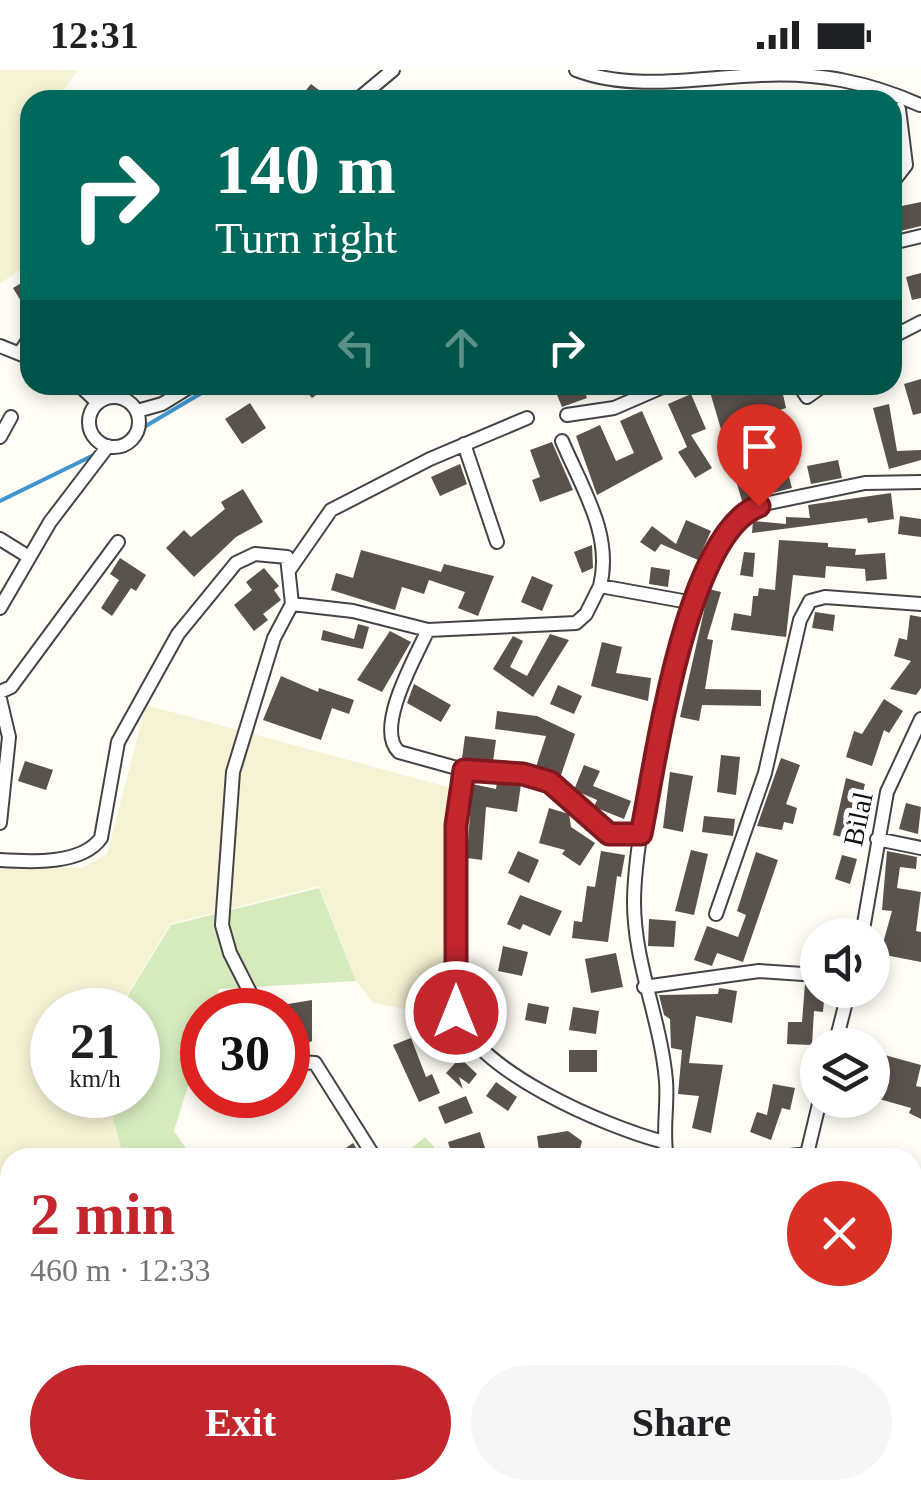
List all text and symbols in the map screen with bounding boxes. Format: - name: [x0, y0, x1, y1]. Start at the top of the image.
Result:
- text: 12:31: [50, 14, 139, 56]
- icon: right: [50, 130, 180, 260]
- text: 140 m: [215, 131, 396, 208]
- text: Turn right: [215, 213, 397, 263]
- icon: left: [329, 320, 384, 375]
- icon: ahead: [434, 320, 489, 375]
- icon: right: [539, 320, 594, 375]
- pin: [717, 404, 802, 507]
- icon: arrive: [732, 419, 787, 474]
- street label: Bilal: [837, 789, 879, 849]
- map controls: [800, 918, 890, 1118]
- button: sound: [800, 918, 890, 1008]
- position arrow: [404, 960, 508, 1064]
- speed limit sign: 30: [180, 988, 310, 1118]
- text: 21: [70, 1013, 120, 1069]
- button: layers: [800, 1028, 890, 1118]
- text: km/h: [69, 1065, 121, 1092]
- text: 2 min: [30, 1181, 175, 1247]
- button: close: [787, 1181, 892, 1286]
- text: 460 m · 12:33: [30, 1252, 210, 1288]
- button: Exit: [30, 1365, 451, 1480]
- button: Share: [471, 1365, 892, 1480]

